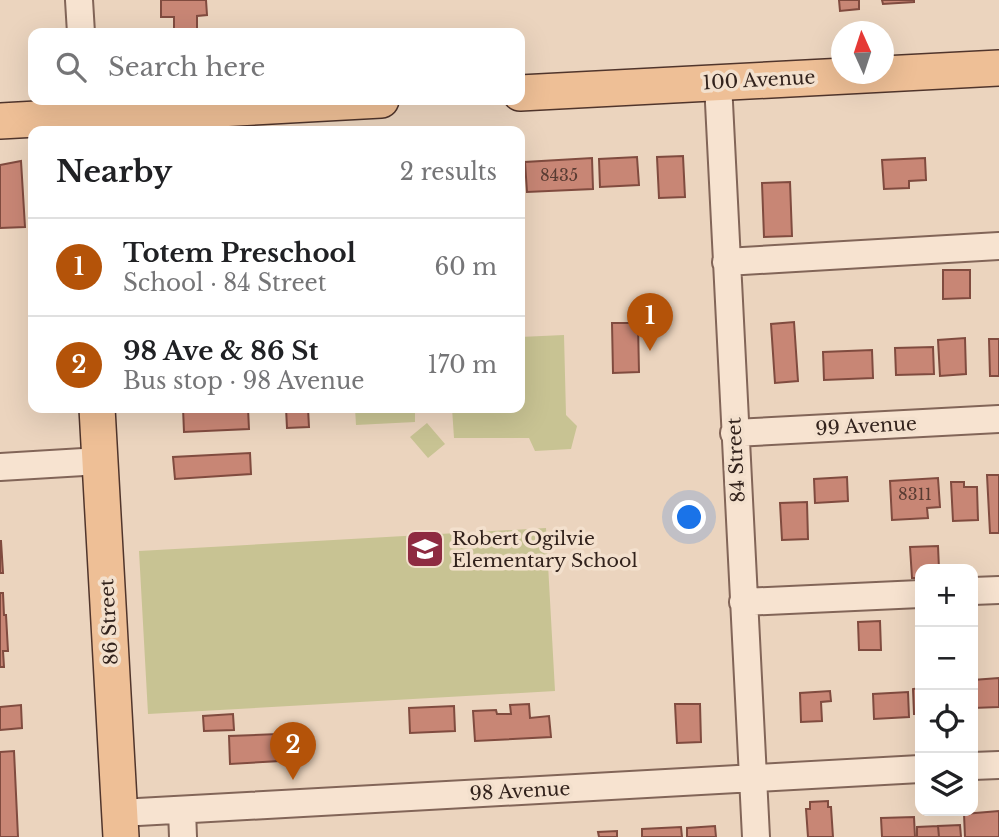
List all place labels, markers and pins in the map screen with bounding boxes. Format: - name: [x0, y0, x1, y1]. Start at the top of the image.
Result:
- pin: 1: [627, 293, 673, 351]
- place label: Robert Ogilvie Elementary School: [452, 527, 638, 572]
- school or university icon: Robert Ogilvie Elementary School: [404, 528, 446, 570]
- pin: 2: [270, 722, 316, 780]

